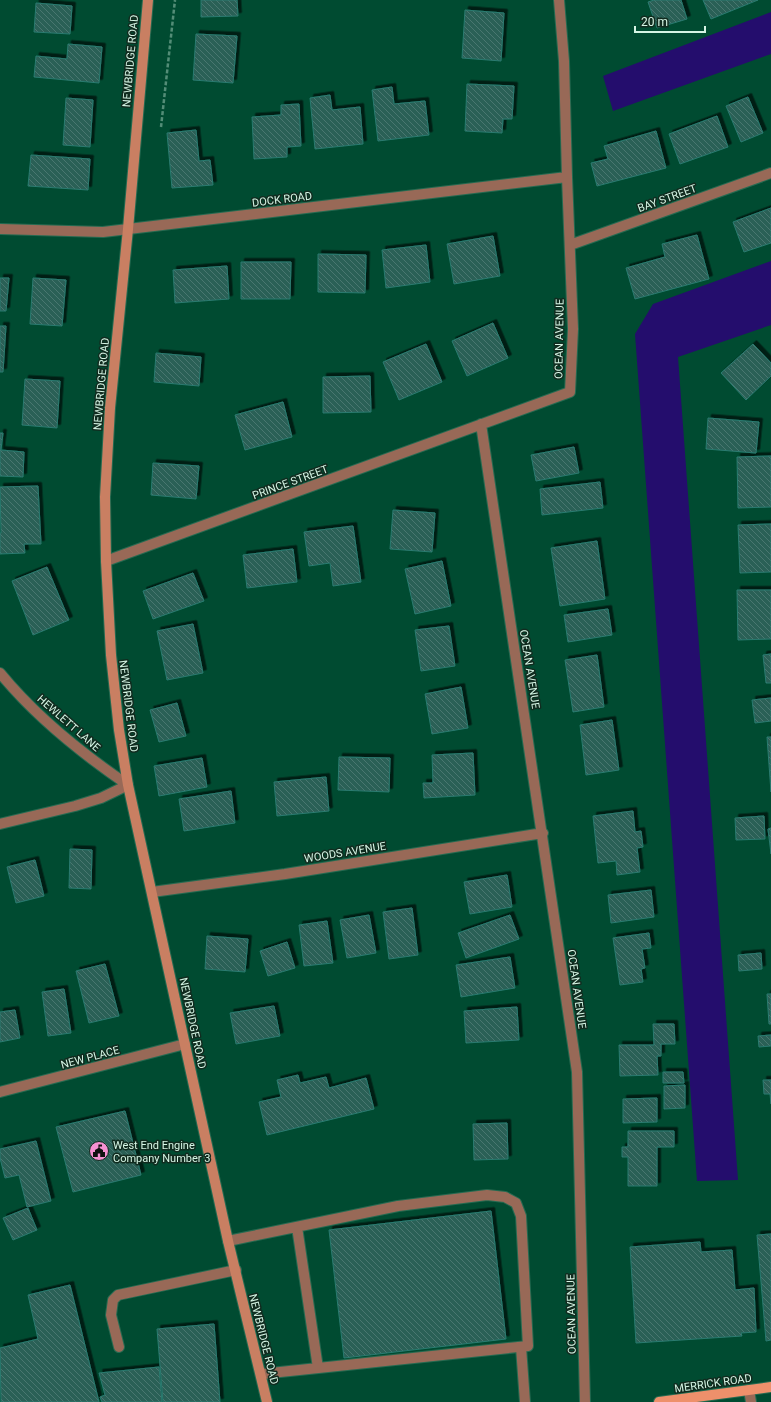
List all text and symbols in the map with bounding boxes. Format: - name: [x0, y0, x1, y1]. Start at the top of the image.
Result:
- scale bar: [635, 8, 705, 34]
- street label: NEWBRIDGE ROAD: [120, 14, 141, 108]
- text: 20 m: [641, 15, 668, 29]
- street label: BAY STREET: [636, 182, 699, 215]
- street label: DOCK ROAD: [251, 189, 313, 210]
- street label: OCEAN AVENUE: [552, 299, 567, 379]
- street label: NEWBRIDGE ROAD: [91, 337, 112, 431]
- street label: PRINCE STREET: [250, 463, 330, 502]
- street label: OCEAN AVENUE: [517, 629, 542, 710]
- street label: NEWBRIDGE ROAD: [116, 659, 141, 753]
- street label: HEWLETT LANE: [35, 693, 103, 754]
- street label: WOODS AVENUE: [303, 840, 387, 865]
- street label: OCEAN AVENUE: [565, 949, 589, 1030]
- street label: NEWBRIDGE ROAD: [177, 976, 209, 1070]
- street label: NEW PLACE: [59, 1043, 121, 1072]
- place label: West End Engine Company Number 3: [113, 1139, 210, 1165]
- public building icon: West End Engine Company Number 3: [88, 1140, 110, 1162]
- street label: OCEAN AVENUE: [564, 1274, 579, 1354]
- street label: NEWBRIDGE ROAD: [246, 1293, 281, 1386]
- street label: MERRICK ROAD: [674, 1372, 753, 1395]

